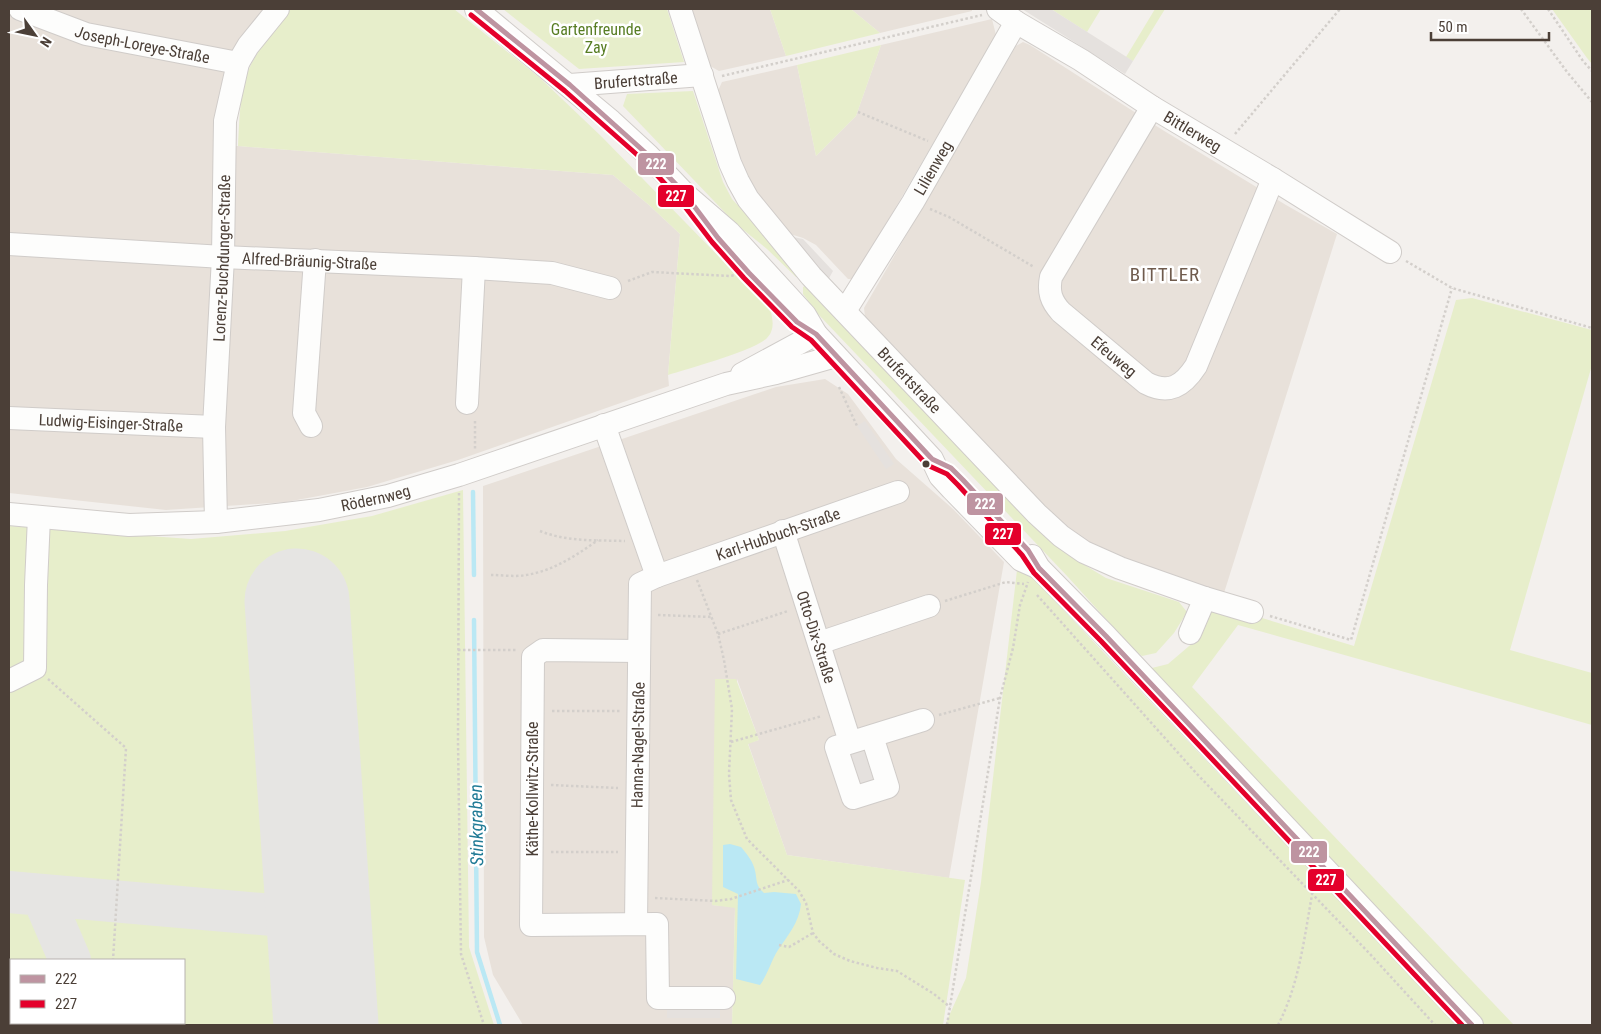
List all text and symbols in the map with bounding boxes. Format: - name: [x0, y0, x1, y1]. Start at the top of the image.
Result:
- north arrow: [10, 10, 60, 60]
- scale bar: [1431, 10, 1548, 42]
- text: 50 m: [1438, 18, 1468, 36]
- park label: Gartenfreunde Zay: [551, 20, 641, 57]
- street label: Joseph-Loreye-Straße: [72, 21, 212, 67]
- text: N: [37, 34, 55, 50]
- street label: Brufertstraße: [593, 67, 678, 93]
- street label: Bittlerweg: [1160, 107, 1225, 156]
- street label: Lilienweg: [910, 137, 956, 198]
- line badge: 222: [637, 152, 675, 176]
- text: 222: [645, 156, 667, 172]
- street label: Lorenz-Buchdunger-Straße: [209, 175, 234, 342]
- line badge: 227: [657, 184, 695, 208]
- text: 227: [665, 188, 687, 204]
- street label: Alfred-Bräunig-Straße: [242, 248, 377, 273]
- district label: BITTLER: [1130, 263, 1200, 286]
- street label: Efeuweg: [1087, 332, 1141, 381]
- street label: Brufertstraße: [874, 343, 945, 417]
- street label: Ludwig-Eisinger-Straße: [38, 410, 184, 435]
- unlabelled marker: [921, 459, 931, 469]
- street label: Rödernweg: [339, 480, 412, 515]
- line badge: 222: [966, 492, 1004, 516]
- text: 222: [974, 496, 996, 512]
- street label: Karl-Hubbuch-Straße: [713, 503, 843, 564]
- line badge: 227: [984, 522, 1022, 546]
- text: 227: [992, 526, 1014, 542]
- street label: Otto-Dix-Straße: [793, 588, 840, 685]
- street label: Hanna-Nagel-Straße: [627, 682, 649, 808]
- street label: Käthe-Kollwitz-Straße: [523, 721, 542, 857]
- water label: Stinkgraben: [465, 784, 487, 866]
- line badge: 222: [1290, 840, 1328, 864]
- text: 222: [1298, 844, 1320, 860]
- line badge: 227: [1307, 868, 1345, 892]
- text: 227: [1315, 872, 1337, 888]
- legend: [10, 959, 185, 1024]
- text: 222: [55, 970, 77, 988]
- text: 227: [55, 995, 77, 1013]

